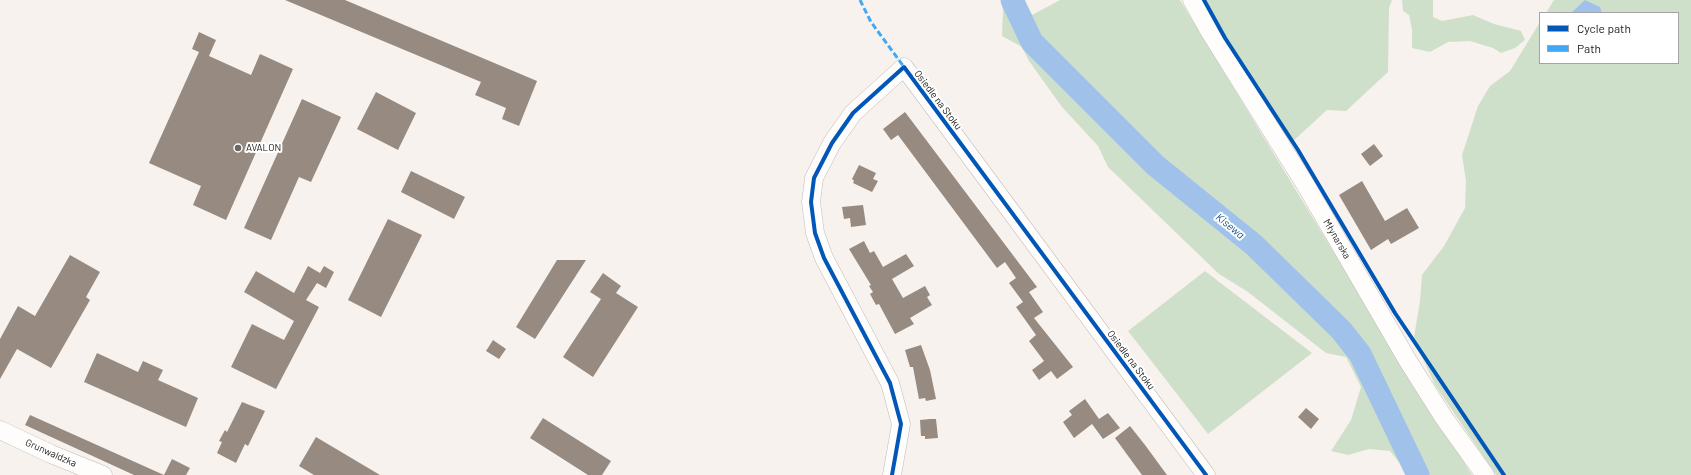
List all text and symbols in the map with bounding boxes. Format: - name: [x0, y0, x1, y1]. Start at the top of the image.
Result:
- legend: [1539, 12, 1679, 64]
- text: Cycle path: [1577, 21, 1631, 35]
- text: Path: [1577, 41, 1601, 55]
- street label: Osiedle na Stoku: [912, 68, 964, 132]
- place label: AVALON: [246, 142, 281, 154]
- marker: AVALON: [233, 143, 243, 153]
- water label: Kisewa: [1213, 210, 1247, 242]
- street label: Młynarska: [1321, 217, 1353, 261]
- street label: Osiedle na Stoku: [1105, 328, 1157, 392]
- street label: Grunwaldzka: [23, 436, 79, 470]

